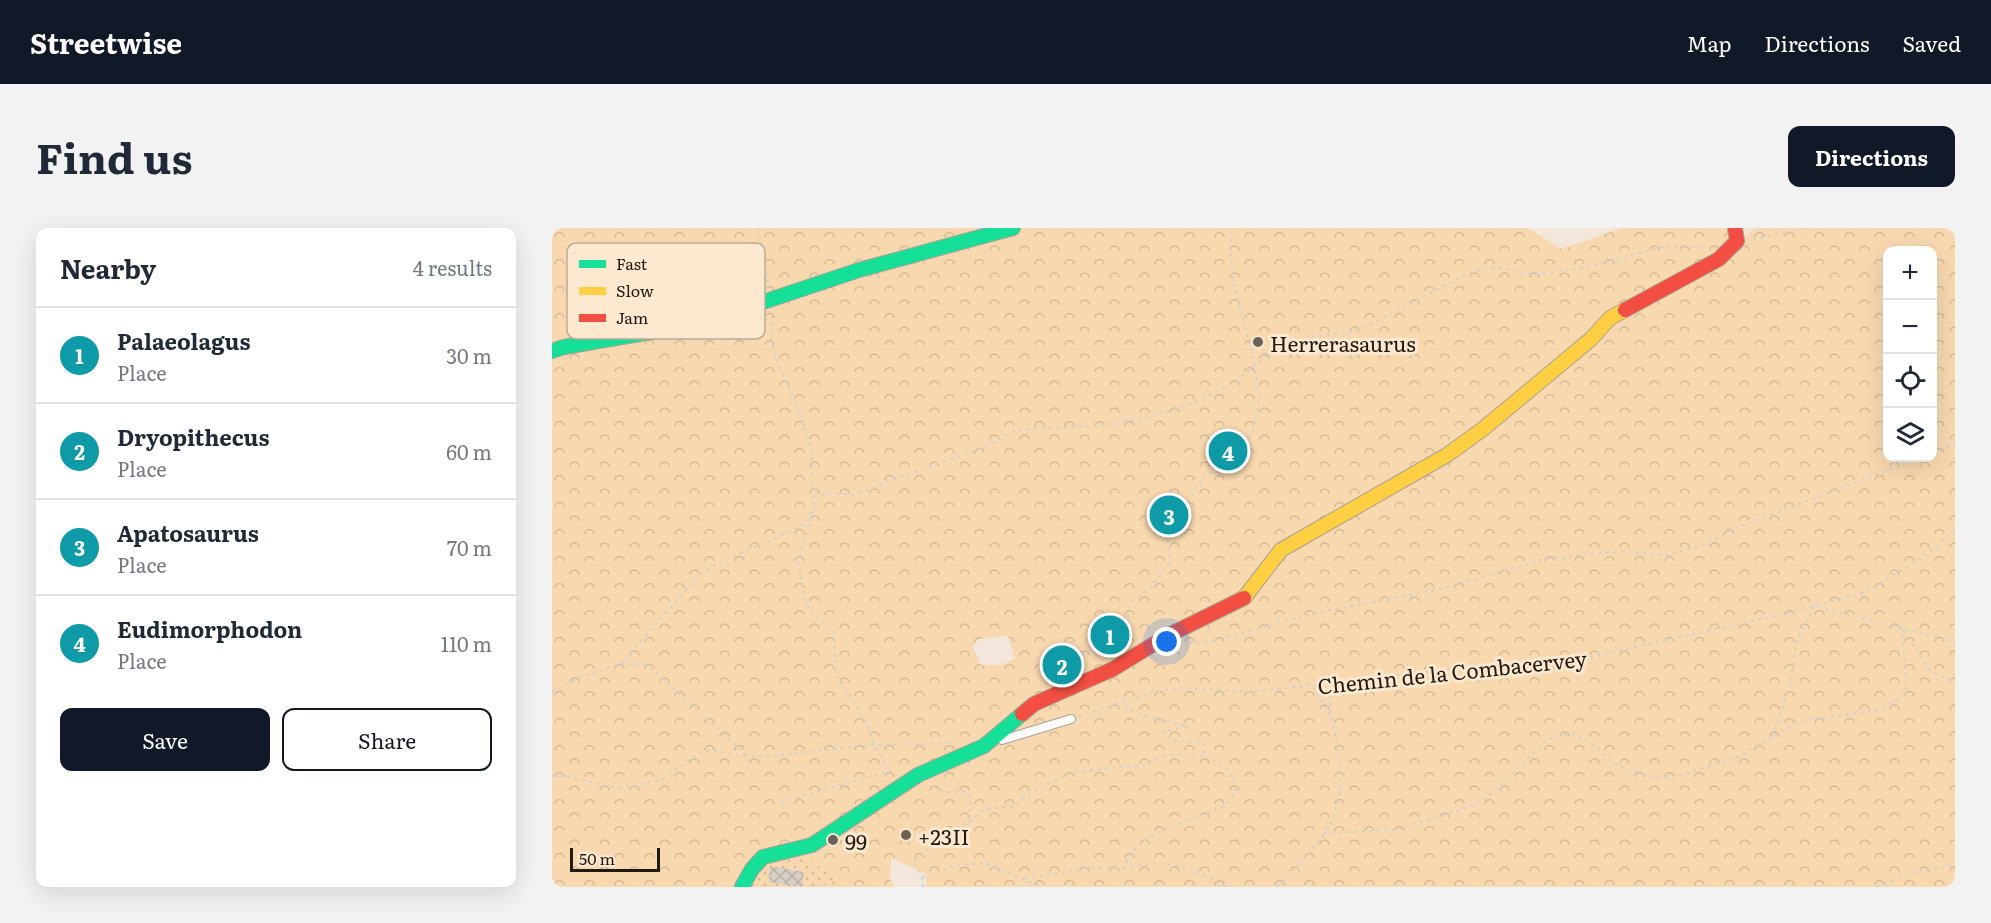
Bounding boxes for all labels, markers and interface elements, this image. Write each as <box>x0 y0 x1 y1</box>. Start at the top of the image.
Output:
text: Streetwise <box>30 21 182 63</box>
text: Map <box>1687 27 1732 58</box>
text: Directions <box>1765 27 1870 58</box>
text: Saved <box>1903 27 1961 58</box>
text: Find us <box>36 125 193 187</box>
button: Directions <box>1788 126 1955 187</box>
legend <box>567 243 765 339</box>
map controls <box>1883 246 1937 462</box>
button: + <box>1883 246 1937 300</box>
text: Nearby <box>60 248 156 287</box>
text: Fast <box>616 251 648 275</box>
text: 4 results <box>413 252 492 282</box>
text: Slow <box>616 278 654 302</box>
button: − <box>1883 300 1937 354</box>
text: Jam <box>616 305 649 329</box>
text: Palaeolagus <box>117 324 250 357</box>
place label: Herrerasaurus <box>1270 327 1416 358</box>
marker: Herrerasaurus <box>1251 335 1265 349</box>
text: 1 <box>75 340 84 370</box>
text: 30 m <box>446 340 492 370</box>
button: locate <box>1883 354 1937 408</box>
text: Place <box>117 357 167 387</box>
button: layers <box>1883 408 1937 462</box>
text: Dryopithecus <box>117 420 269 453</box>
pin: 4 <box>1208 428 1248 474</box>
text: 2 <box>74 436 85 466</box>
text: 60 m <box>446 436 492 466</box>
text: Place <box>117 453 167 483</box>
pin: 3 <box>1150 492 1188 538</box>
text: Apatosaurus <box>117 516 259 549</box>
text: 3 <box>74 532 85 562</box>
text: 70 m <box>447 532 492 562</box>
text: Place <box>117 549 167 579</box>
text: Eudimorphodon <box>117 612 302 645</box>
pin: 1 <box>1090 612 1130 658</box>
your location <box>1152 627 1181 656</box>
text: 4 <box>73 628 86 658</box>
text: 110 m <box>441 628 492 658</box>
street label: Chemin de la Combacervey <box>1316 641 1589 701</box>
pin: 2 <box>1042 642 1082 688</box>
text: Place <box>117 645 167 675</box>
button: Save <box>60 708 270 771</box>
button: Share <box>282 708 492 771</box>
place label: +23II <box>918 820 969 851</box>
place label: 99 <box>845 825 867 856</box>
marker: +23II <box>899 828 913 842</box>
marker: 99 <box>826 833 840 847</box>
scale bar <box>570 845 660 872</box>
text: 50 m <box>579 846 615 870</box>

